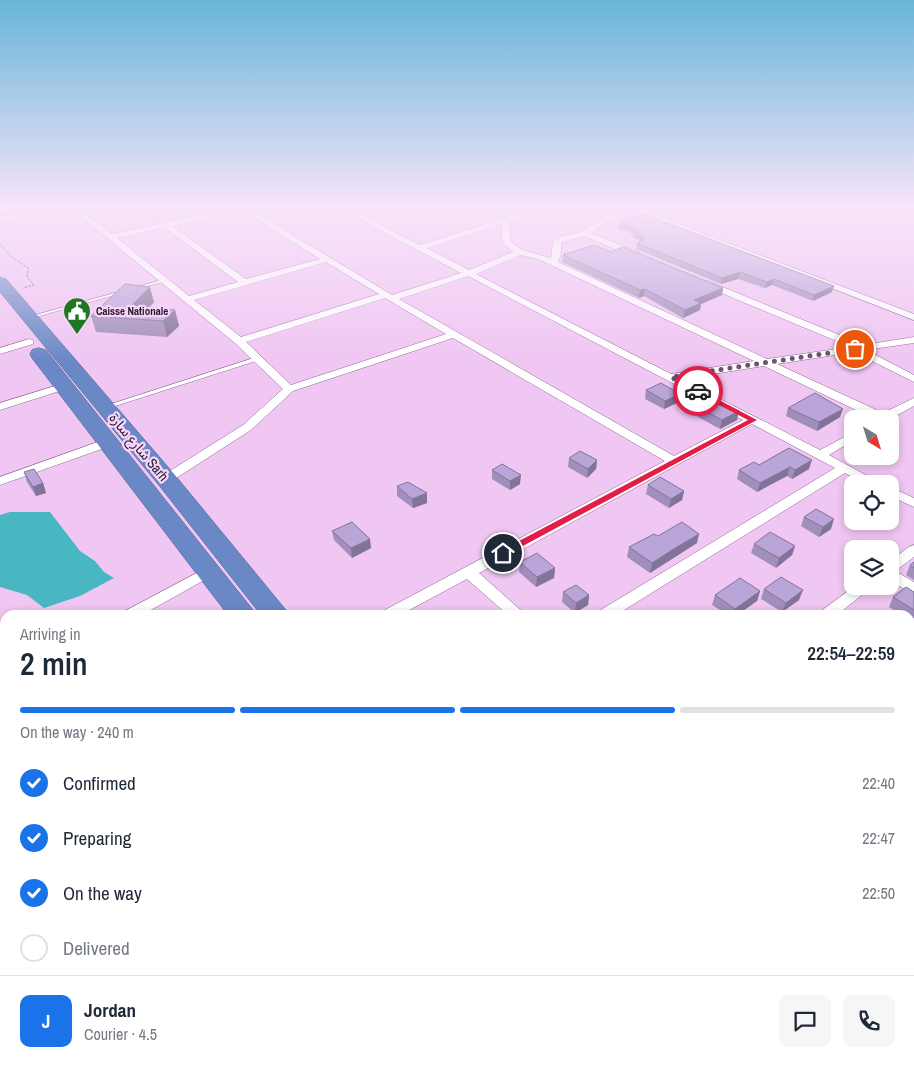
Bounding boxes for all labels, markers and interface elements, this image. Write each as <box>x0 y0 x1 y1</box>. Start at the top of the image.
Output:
public building icon: Caisse Nationale <box>62 296 92 335</box>
place label: Caisse Nationale <box>96 304 168 318</box>
pin <box>834 328 876 370</box>
icon: bag <box>841 335 869 363</box>
courier <box>673 366 723 416</box>
icon: car <box>684 377 712 405</box>
street label: شارع سارة Sarh <box>104 409 173 486</box>
north arrow <box>844 410 899 465</box>
map controls <box>844 410 899 595</box>
button: locate <box>844 475 899 530</box>
pin <box>482 532 524 574</box>
icon: home <box>489 539 517 567</box>
button: layers <box>844 540 899 595</box>
text: Arriving in <box>20 623 81 645</box>
text: 22:54–22:59 <box>807 640 895 666</box>
text: 2 min <box>20 642 88 685</box>
text: On the way · 240 m <box>20 721 134 743</box>
icon: check <box>20 769 48 797</box>
text: Confirmed <box>63 770 136 796</box>
text: 22:40 <box>862 772 895 794</box>
icon: check <box>20 824 48 852</box>
text: Preparing <box>63 825 131 851</box>
text: 22:47 <box>862 827 895 849</box>
icon: check <box>20 879 48 907</box>
text: On the way <box>63 880 142 906</box>
text: 22:50 <box>862 882 895 904</box>
text: Delivered <box>63 935 130 961</box>
button: chat <box>779 995 831 1047</box>
button: phone <box>843 995 895 1047</box>
text: Jordan <box>84 997 136 1023</box>
text: J <box>42 1008 50 1034</box>
text: Courier · 4.5 <box>84 1023 157 1045</box>

